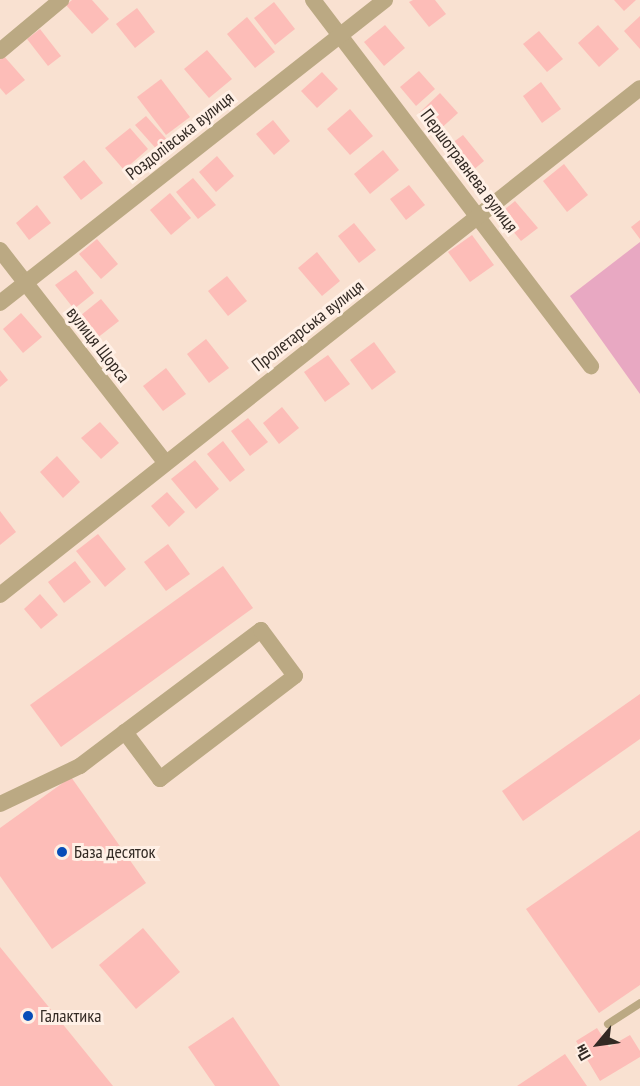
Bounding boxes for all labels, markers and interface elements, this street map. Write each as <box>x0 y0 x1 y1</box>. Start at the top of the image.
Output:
street label: Роздолівська вулиця <box>122 87 238 185</box>
street label: Першотравнева вулиця <box>416 105 522 237</box>
street label: Пролетарська вулиця <box>248 276 368 376</box>
street label: вулиця Щорса <box>62 303 134 387</box>
place label: База десяток <box>74 841 155 863</box>
marker: База десяток <box>55 845 69 859</box>
place label: Галактика <box>40 1005 101 1027</box>
marker: Галактика <box>21 1009 35 1023</box>
north arrow <box>568 1014 628 1074</box>
text: Пн <box>570 1041 595 1064</box>

